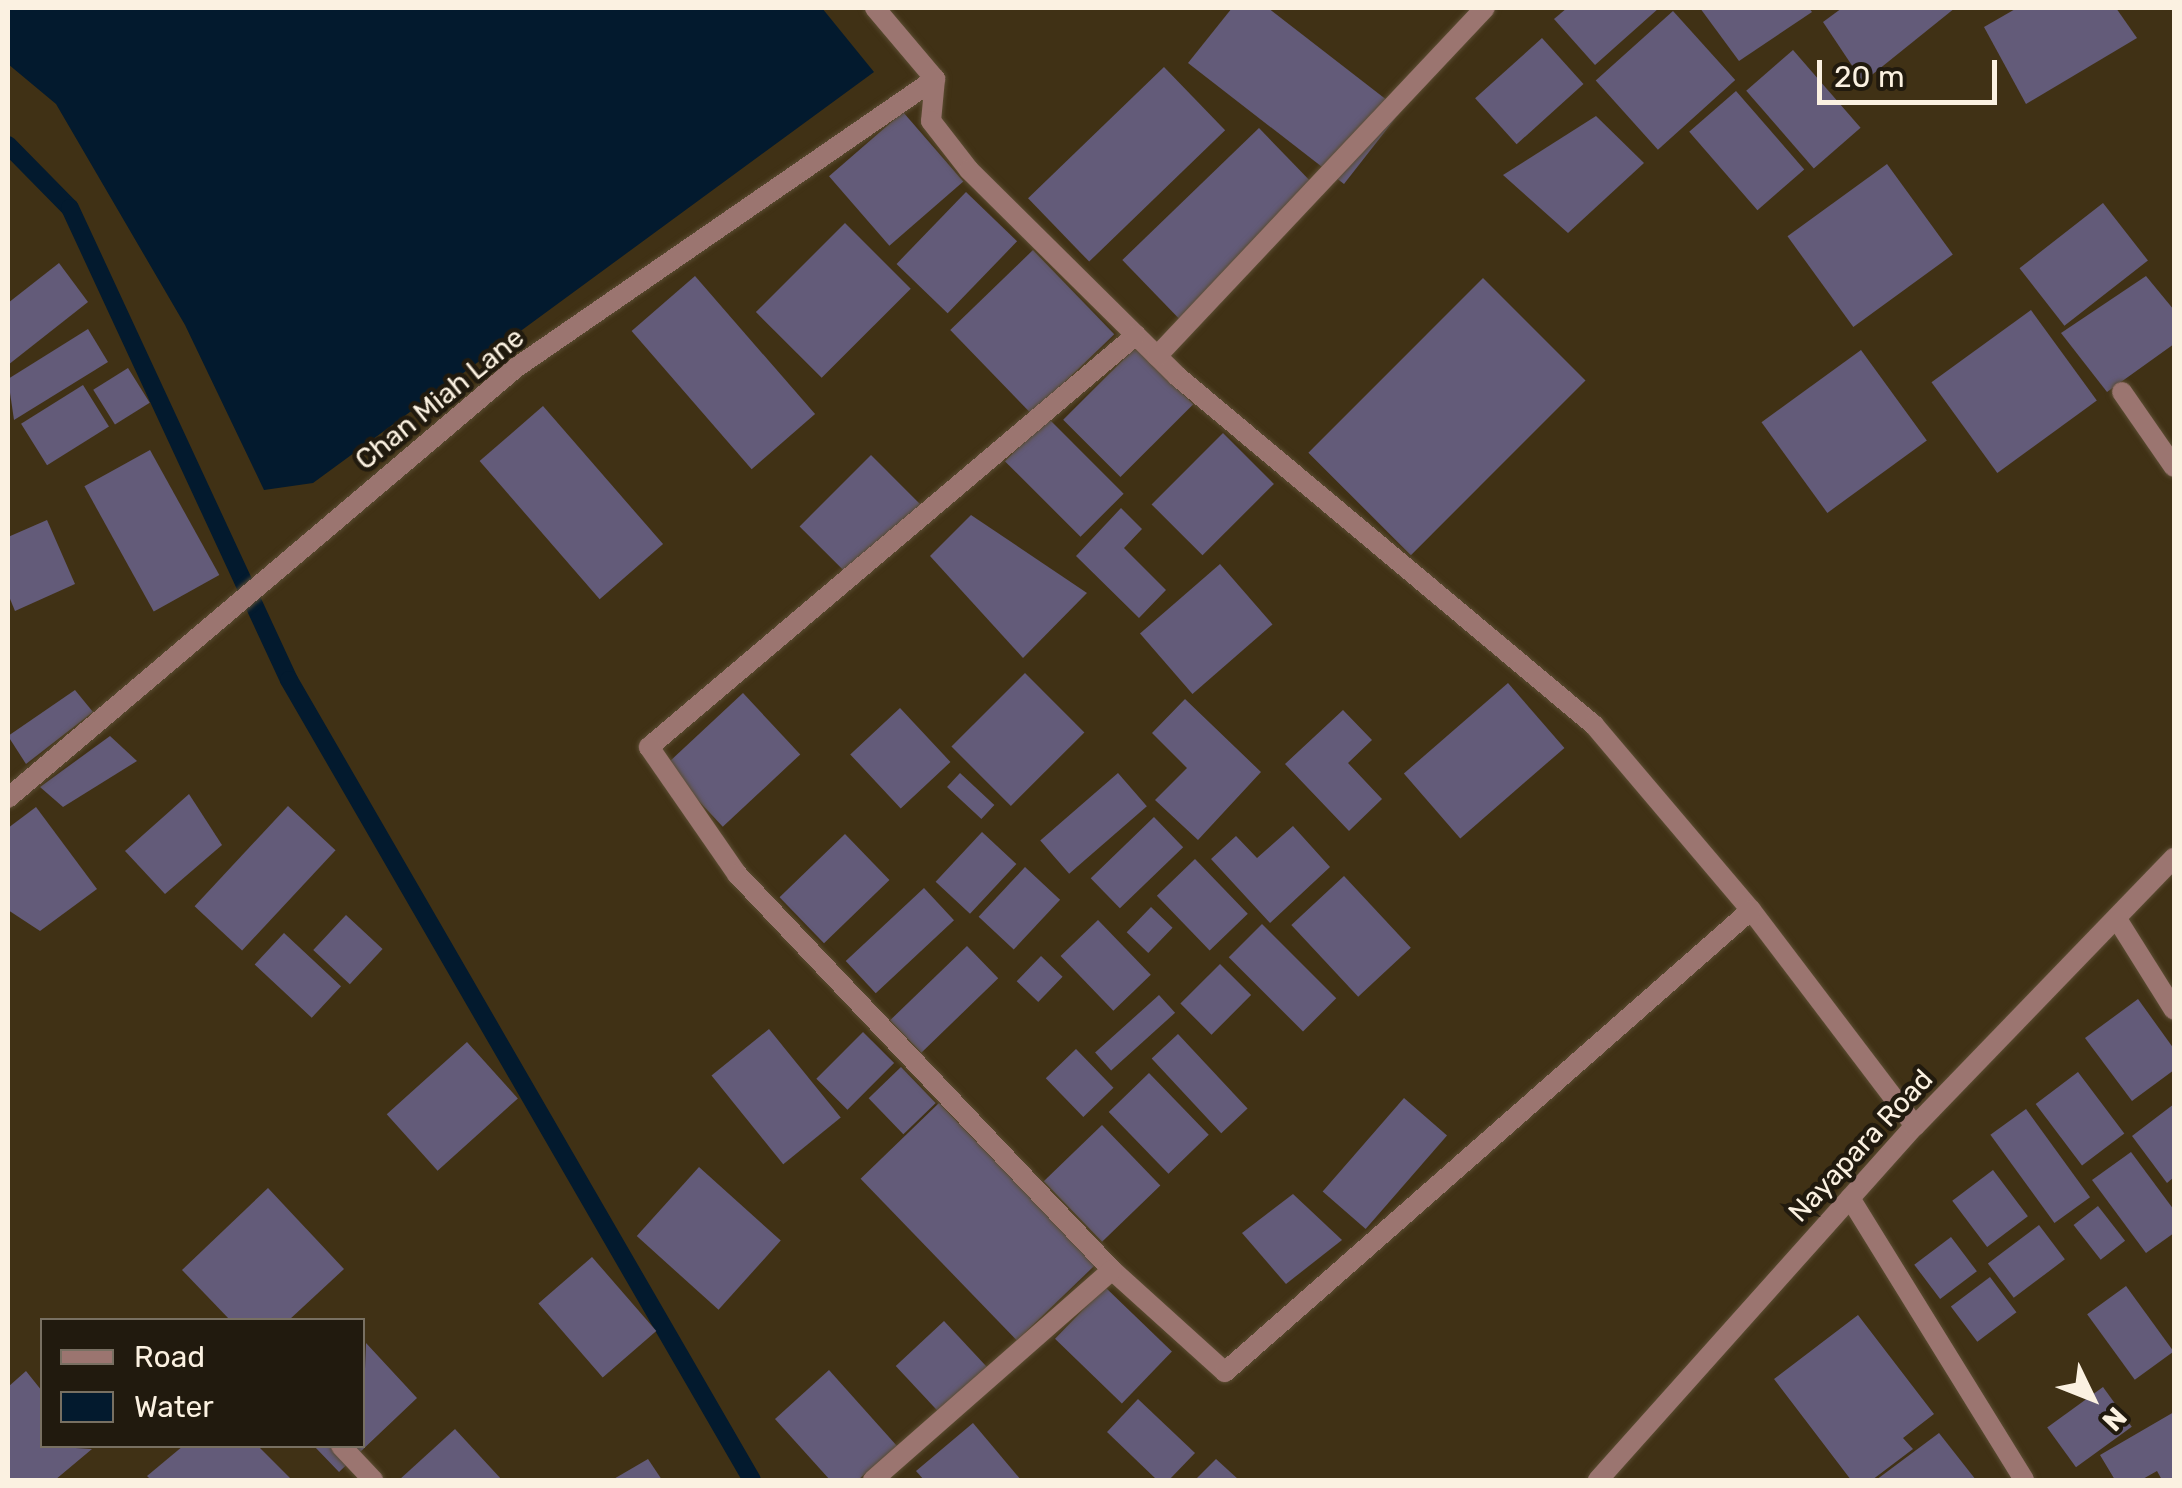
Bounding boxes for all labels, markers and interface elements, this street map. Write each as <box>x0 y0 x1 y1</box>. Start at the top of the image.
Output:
scale bar <box>1822 40 2002 102</box>
text: 20 m <box>1834 59 1905 95</box>
street label: Chan Miah Lane <box>349 321 531 477</box>
street label: Nayapara Road <box>1782 1063 1940 1229</box>
legend <box>40 1318 365 1448</box>
text: Road <box>134 1339 205 1375</box>
north arrow <box>2042 1348 2142 1448</box>
text: Water <box>134 1389 214 1425</box>
text: N <box>2095 1400 2133 1437</box>

